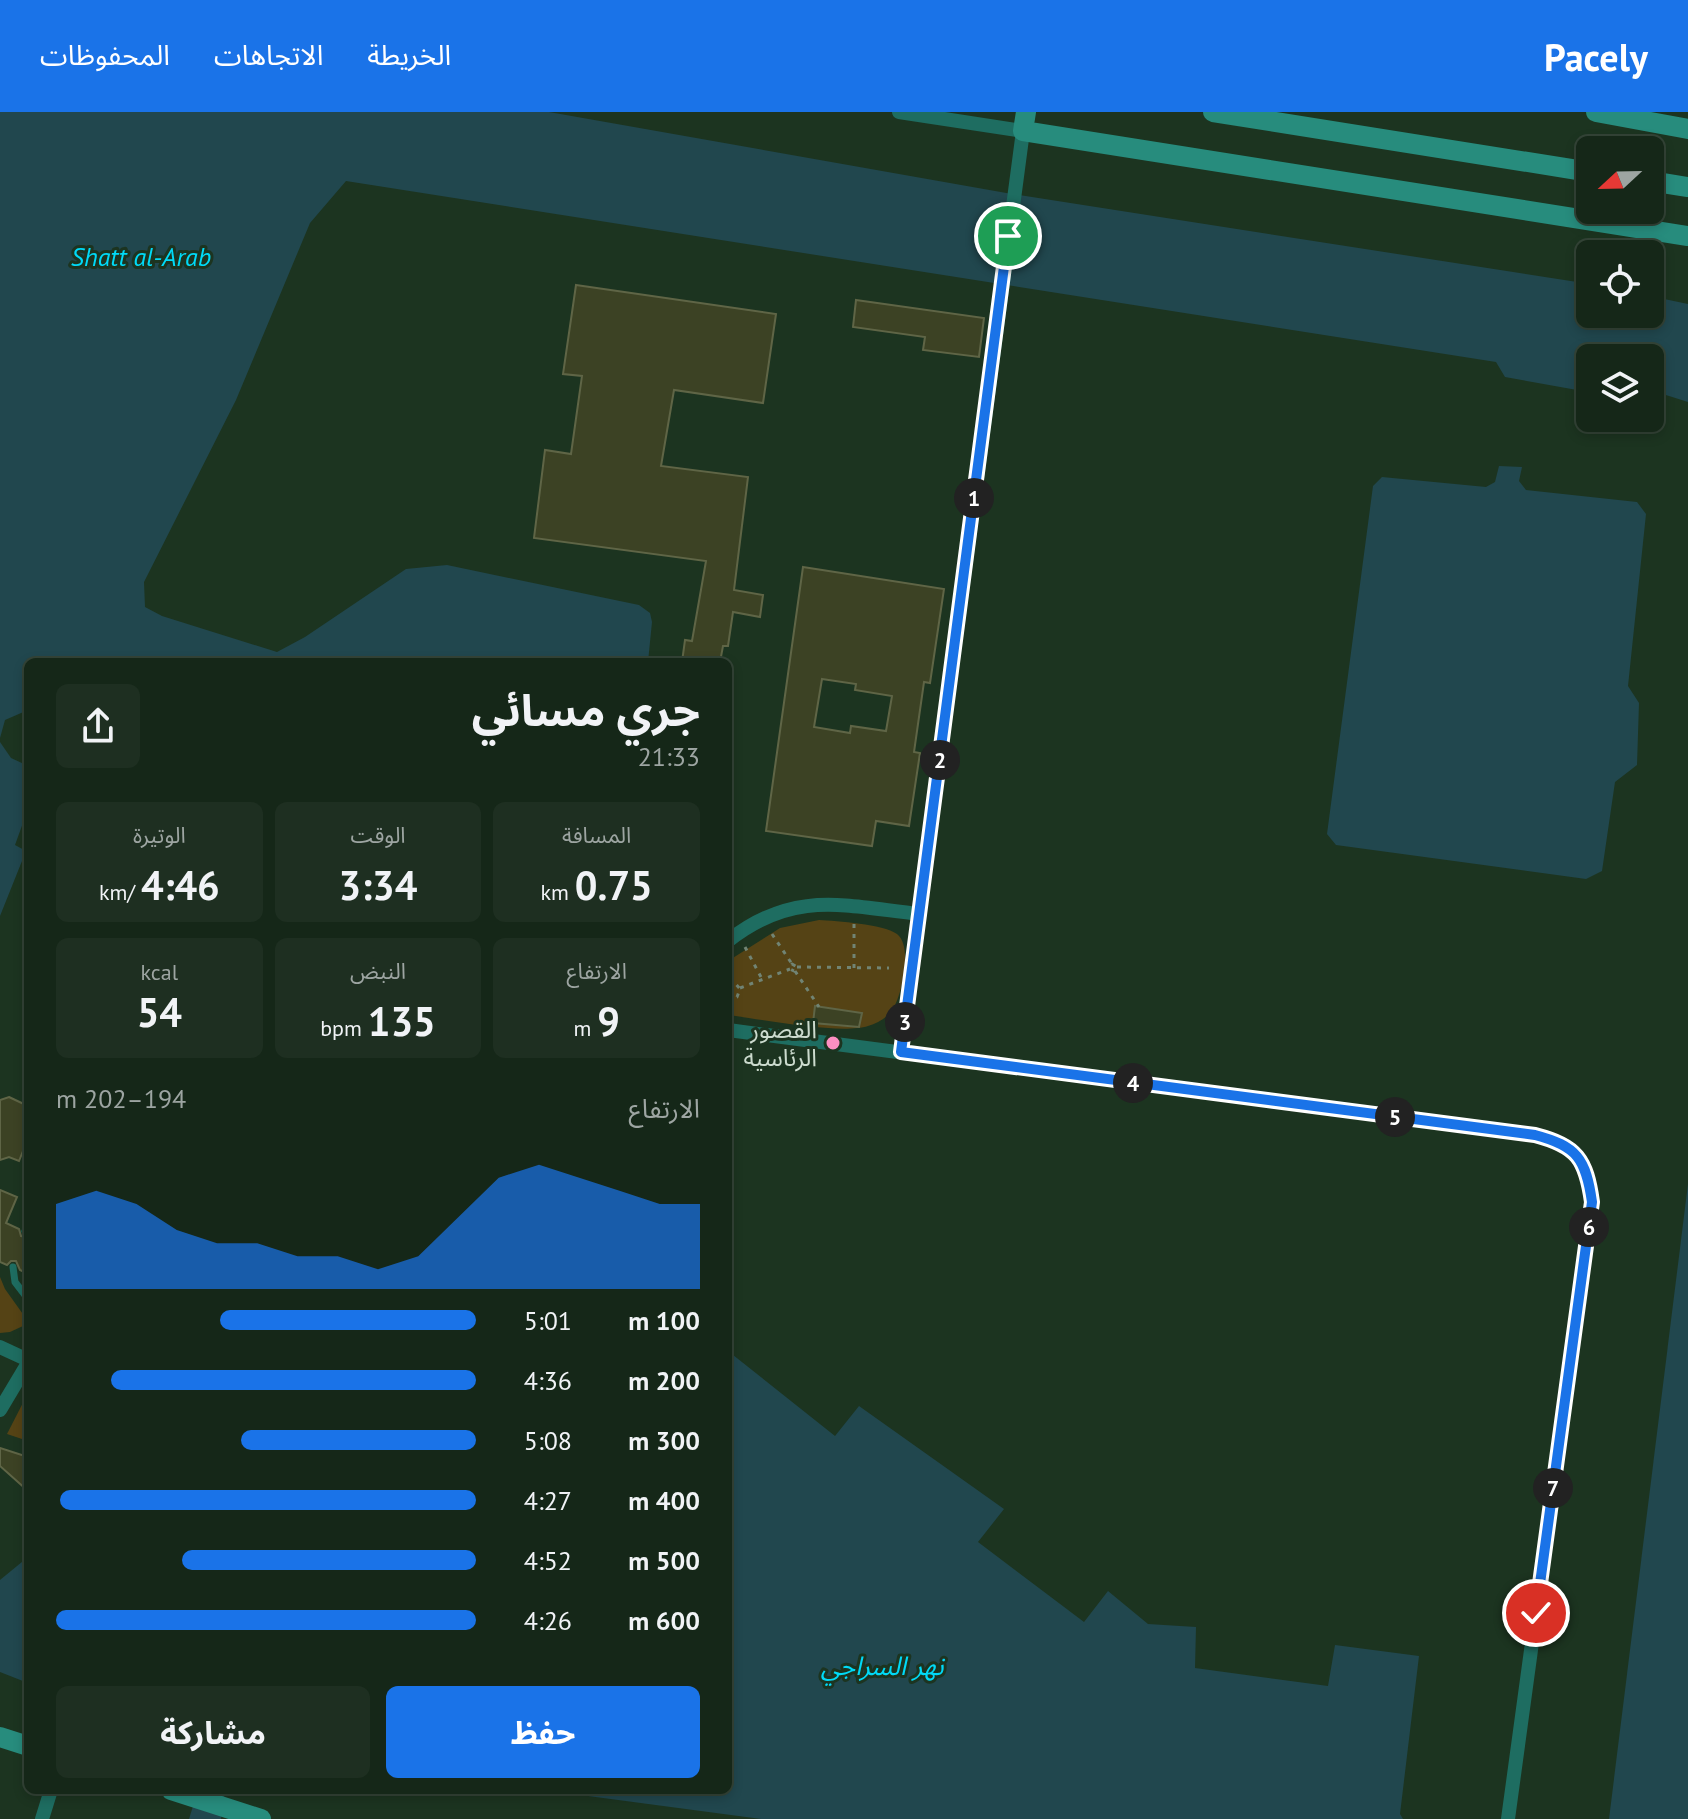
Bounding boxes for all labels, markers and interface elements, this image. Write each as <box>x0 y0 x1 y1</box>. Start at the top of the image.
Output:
text: Pacely <box>1544 32 1648 81</box>
text: المحفوظات <box>40 36 170 73</box>
text: الاتجاهات <box>214 36 323 73</box>
text: الخريطة <box>367 36 451 73</box>
north arrow <box>1576 136 1664 224</box>
map controls <box>1576 136 1664 432</box>
pin <box>974 202 1042 270</box>
icon: arrive <box>986 214 1030 258</box>
water label: Shatt al-Arab <box>71 240 211 273</box>
button: locate <box>1576 240 1664 328</box>
button: layers <box>1576 344 1664 432</box>
pin: 1 <box>954 478 994 518</box>
text: 1 <box>968 484 980 512</box>
text: جري مسائي <box>472 681 700 738</box>
button: share <box>56 684 140 768</box>
text: 21:33 <box>638 740 700 773</box>
pin: 2 <box>920 740 960 780</box>
text: 2 <box>934 746 946 774</box>
text: الوتيرة <box>133 821 186 849</box>
text: الوقت <box>350 821 406 849</box>
text: المسافة <box>562 821 631 849</box>
text: 4:46 <box>141 859 220 911</box>
text: 3:34 <box>339 859 417 911</box>
text: 0.75 <box>575 859 653 911</box>
text: /km <box>99 878 141 906</box>
text: km <box>541 878 575 906</box>
text: النبض <box>350 957 406 985</box>
text: الارتفاع <box>566 957 627 985</box>
text: kcal <box>141 958 178 986</box>
text: 54 <box>137 986 182 1038</box>
text: 135 <box>368 995 436 1047</box>
text: 9 <box>597 995 620 1047</box>
pin: 3 <box>885 1002 925 1042</box>
text: 3 <box>899 1008 911 1036</box>
text: bpm <box>320 1014 368 1042</box>
text: m <box>573 1014 597 1042</box>
place label: القصور الرئاسية <box>743 1014 817 1073</box>
marker: القصور الرئاسية <box>824 1034 842 1052</box>
pin: 4 <box>1113 1063 1153 1103</box>
text: 4 <box>1127 1069 1139 1097</box>
text: 194–202 m <box>56 1082 186 1115</box>
text: الارتفاع <box>629 1092 700 1125</box>
pin: 5 <box>1375 1097 1415 1137</box>
text: 5 <box>1389 1103 1401 1131</box>
pin: 6 <box>1569 1207 1609 1247</box>
text: 6 <box>1583 1213 1595 1241</box>
text: 5:01 <box>524 1304 572 1337</box>
text: 100 m <box>628 1304 700 1337</box>
text: 4:36 <box>524 1364 572 1397</box>
text: 200 m <box>628 1364 700 1397</box>
text: 5:08 <box>524 1424 572 1457</box>
text: 300 m <box>628 1424 700 1457</box>
pin: 7 <box>1533 1468 1573 1508</box>
text: 7 <box>1547 1474 1559 1502</box>
text: 4:27 <box>524 1484 572 1517</box>
text: 400 m <box>628 1484 700 1517</box>
text: 4:52 <box>524 1544 572 1577</box>
text: 500 m <box>628 1544 700 1577</box>
pin <box>1502 1579 1570 1647</box>
icon: check <box>1514 1591 1558 1635</box>
text: 4:26 <box>524 1604 572 1637</box>
text: 600 m <box>628 1604 700 1637</box>
water label: نهر السراجي <box>821 1649 946 1686</box>
button: مشاركة <box>56 1686 370 1778</box>
button: حفظ <box>386 1686 700 1778</box>

